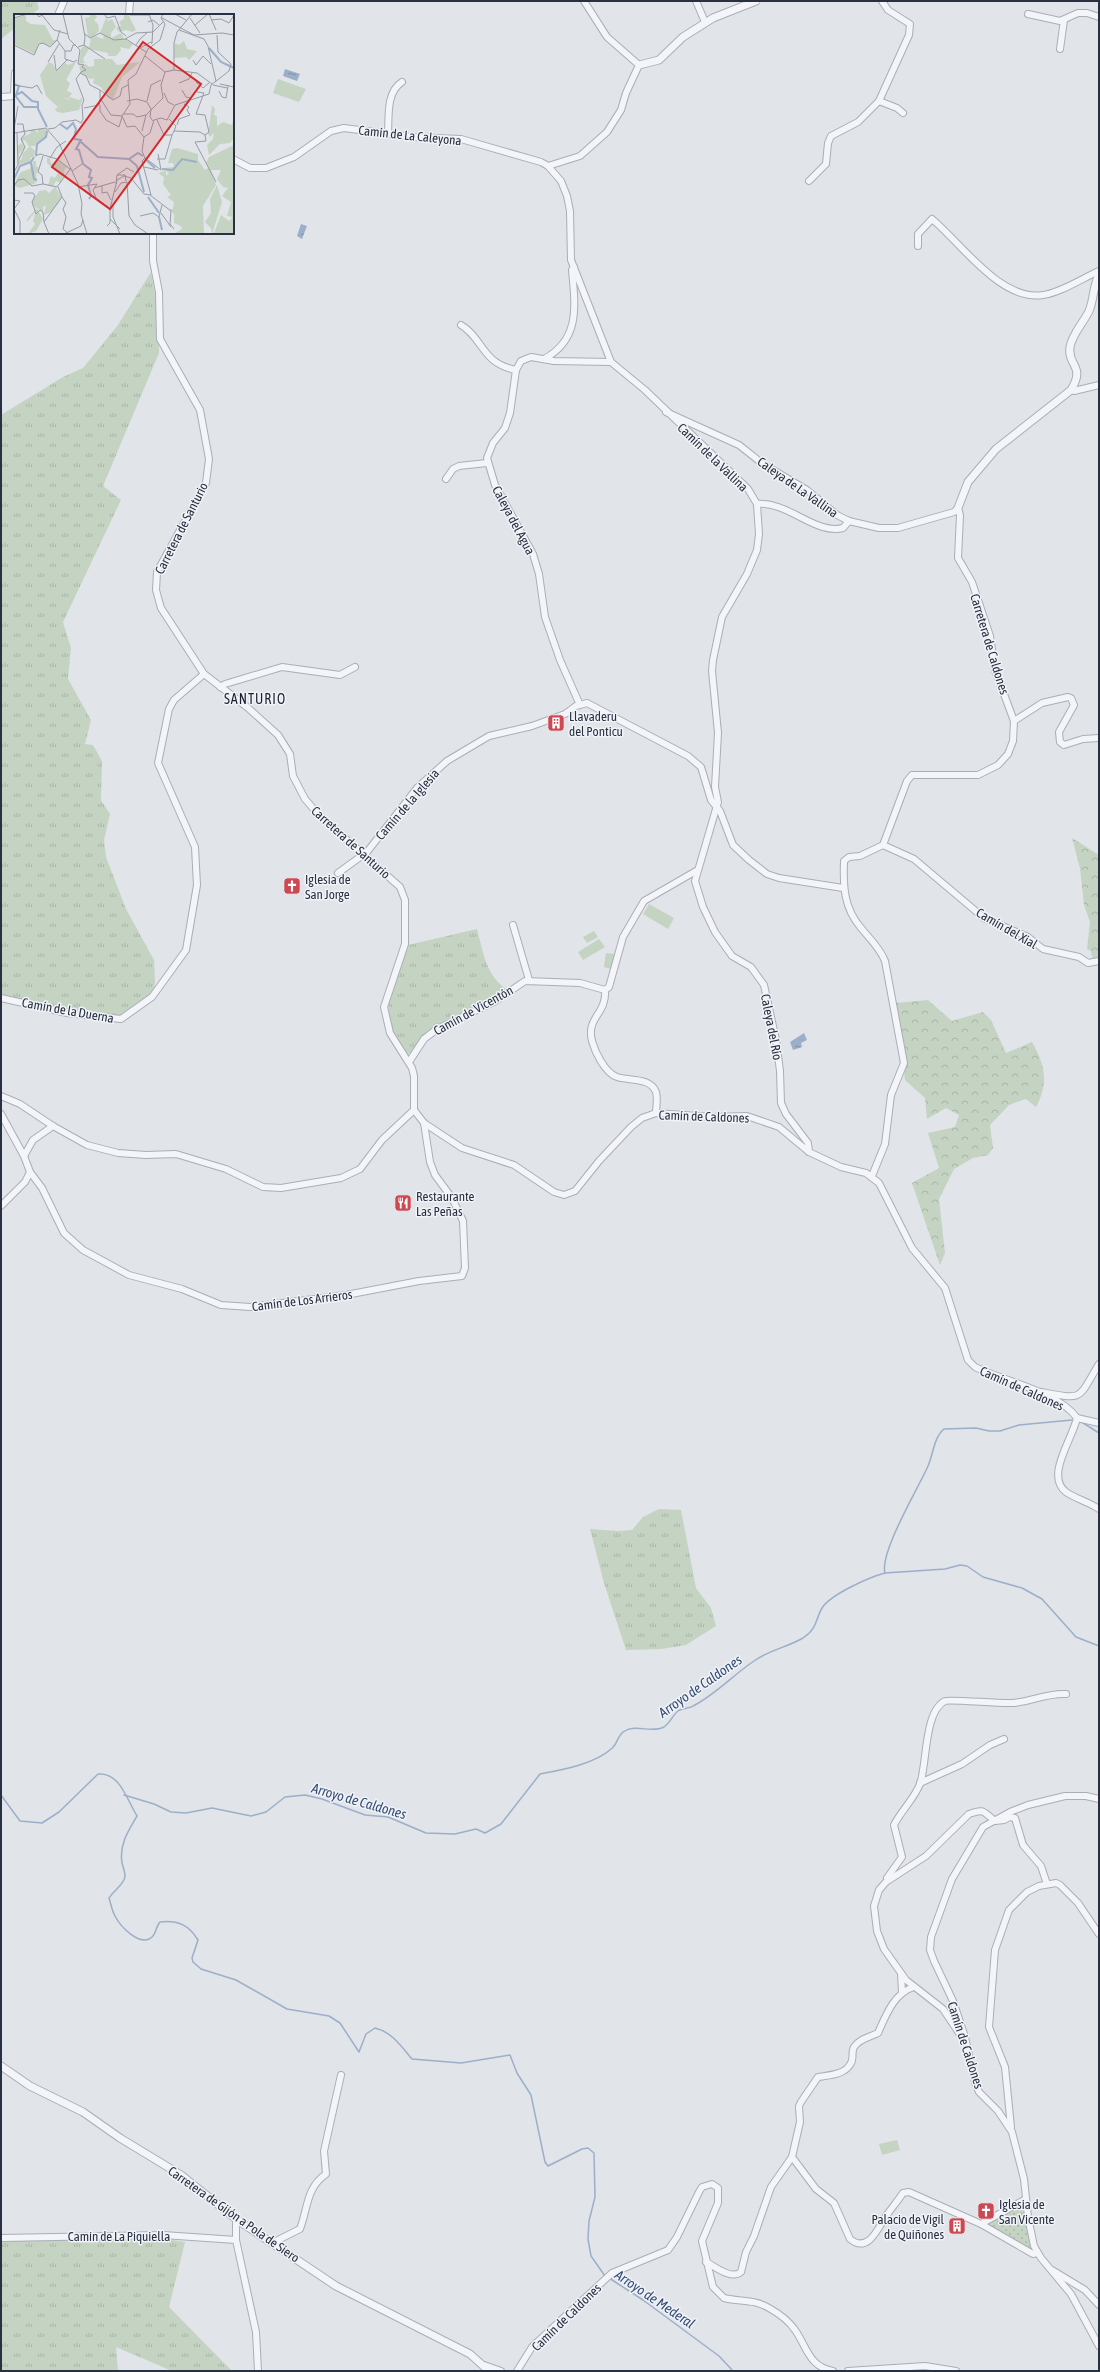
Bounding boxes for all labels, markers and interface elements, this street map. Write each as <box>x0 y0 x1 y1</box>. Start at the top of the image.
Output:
inset map <box>14 14 234 234</box>
street label: Camín de La Caleyona <box>358 123 462 148</box>
street label: Camín de la Vallina <box>674 420 751 495</box>
street label: Caleya de La Vallina <box>755 454 841 521</box>
street label: Carretera de Santurio <box>152 480 211 577</box>
street label: Caleya del Agua <box>489 483 538 557</box>
street label: Carretera de Caldones <box>967 592 1012 697</box>
district label: SANTURIO <box>224 691 286 707</box>
place label: Llavaderu del Ponticu <box>569 709 623 739</box>
building icon: Llavaderu del Ponticu <box>546 713 566 733</box>
street label: Camín de la Iglesia <box>372 766 442 843</box>
street label: Carretera de Santurio <box>308 803 393 882</box>
place label: Iglesia de San Jorge <box>305 872 351 902</box>
church icon: Iglesia de San Jorge <box>282 876 302 896</box>
street label: Camín del Xial <box>974 905 1040 952</box>
street label: Camín de Vicentón <box>431 982 516 1038</box>
street label: Caleya del Río <box>758 993 785 1061</box>
street label: Camín de la Duerna <box>21 995 115 1026</box>
street label: Camín de Caldones <box>659 1107 750 1126</box>
place label: Restaurante Las Peñas <box>416 1189 475 1219</box>
restaurant icon: Restaurante Las Peñas <box>393 1193 413 1213</box>
street label: Camín de Los Arrieros <box>251 1287 354 1314</box>
street label: Camín de Caldones <box>977 1363 1067 1414</box>
water label: Arroyo de Caldones <box>655 1651 745 1721</box>
water label: Arroyo de Caldones <box>309 1780 408 1822</box>
street label: Camín de Caldones <box>944 2000 987 2091</box>
street label: Carretera de Gijón a Pola de Siero <box>165 2163 302 2266</box>
place label: Iglesia de San Vicente <box>999 2197 1055 2227</box>
church icon: Iglesia de San Vicente <box>976 2201 996 2221</box>
place label: Palacio de Vigil de Quiñones <box>871 2212 945 2242</box>
building icon: Palacio de Vigil de Quiñones <box>947 2216 967 2236</box>
street label: Camín de La Piquiella <box>68 2229 170 2244</box>
water label: Arroyo de Mederal <box>611 2266 698 2332</box>
street label: Camín de Caldones <box>529 2280 604 2354</box>

